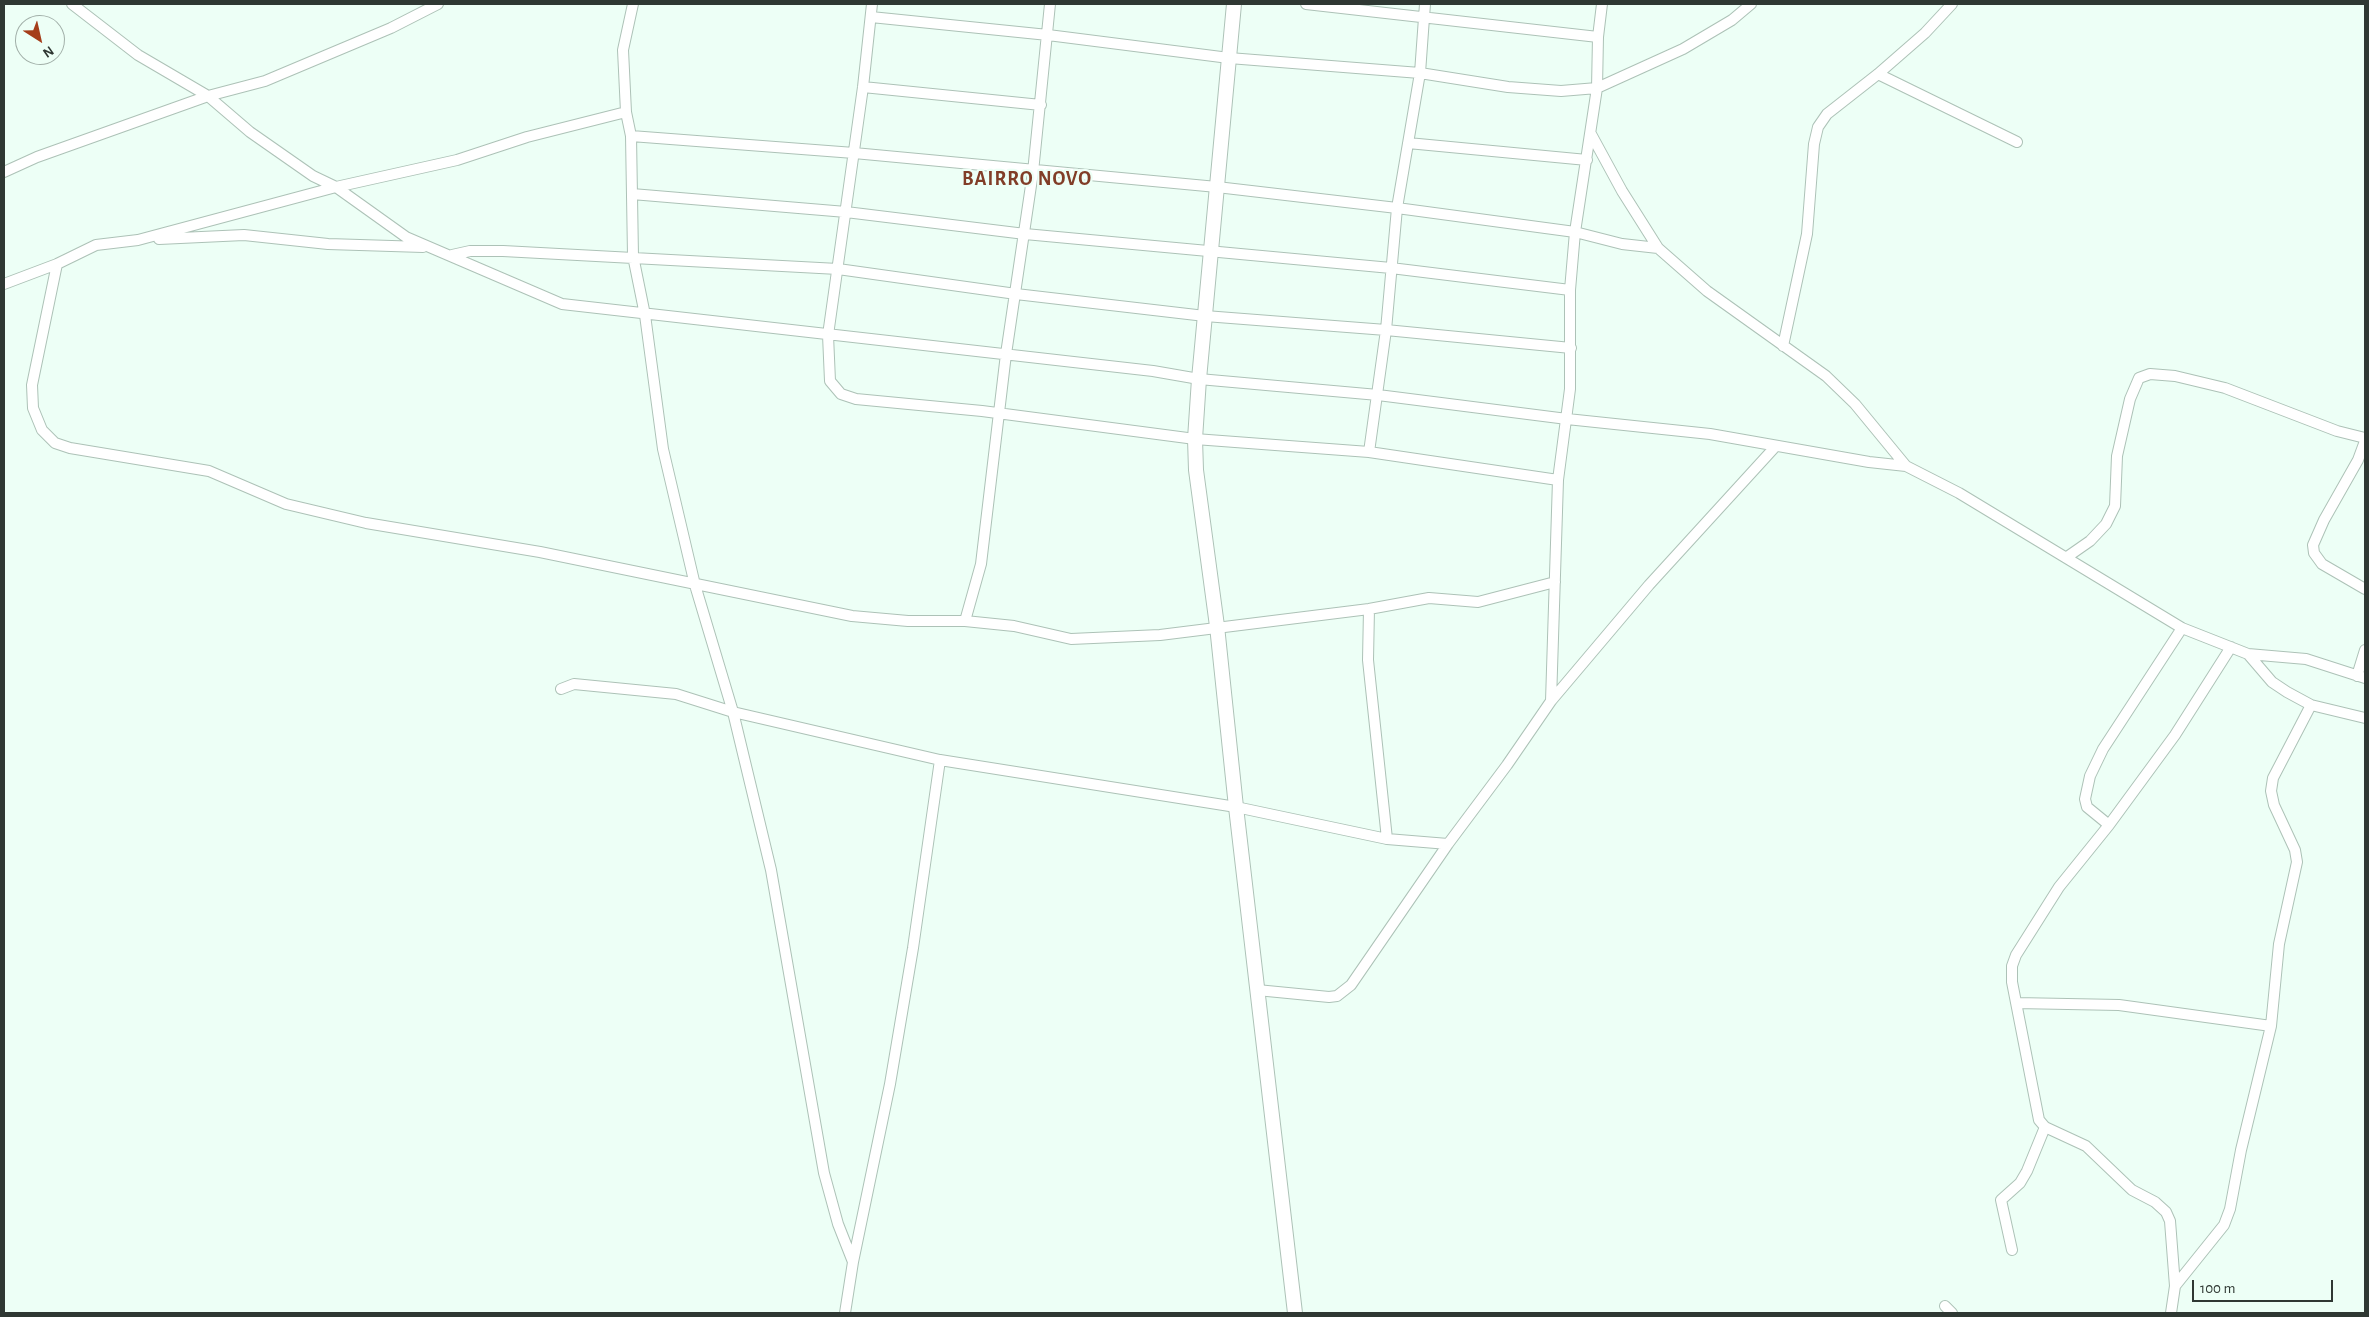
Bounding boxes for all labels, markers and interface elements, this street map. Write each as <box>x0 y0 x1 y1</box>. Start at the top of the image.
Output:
north arrow <box>15 15 65 65</box>
text: N <box>40 43 56 60</box>
district label: BAIRRO NOVO <box>961 167 1093 191</box>
scale bar <box>2194 1270 2335 1302</box>
text: 100 m <box>2200 1281 2235 1296</box>

